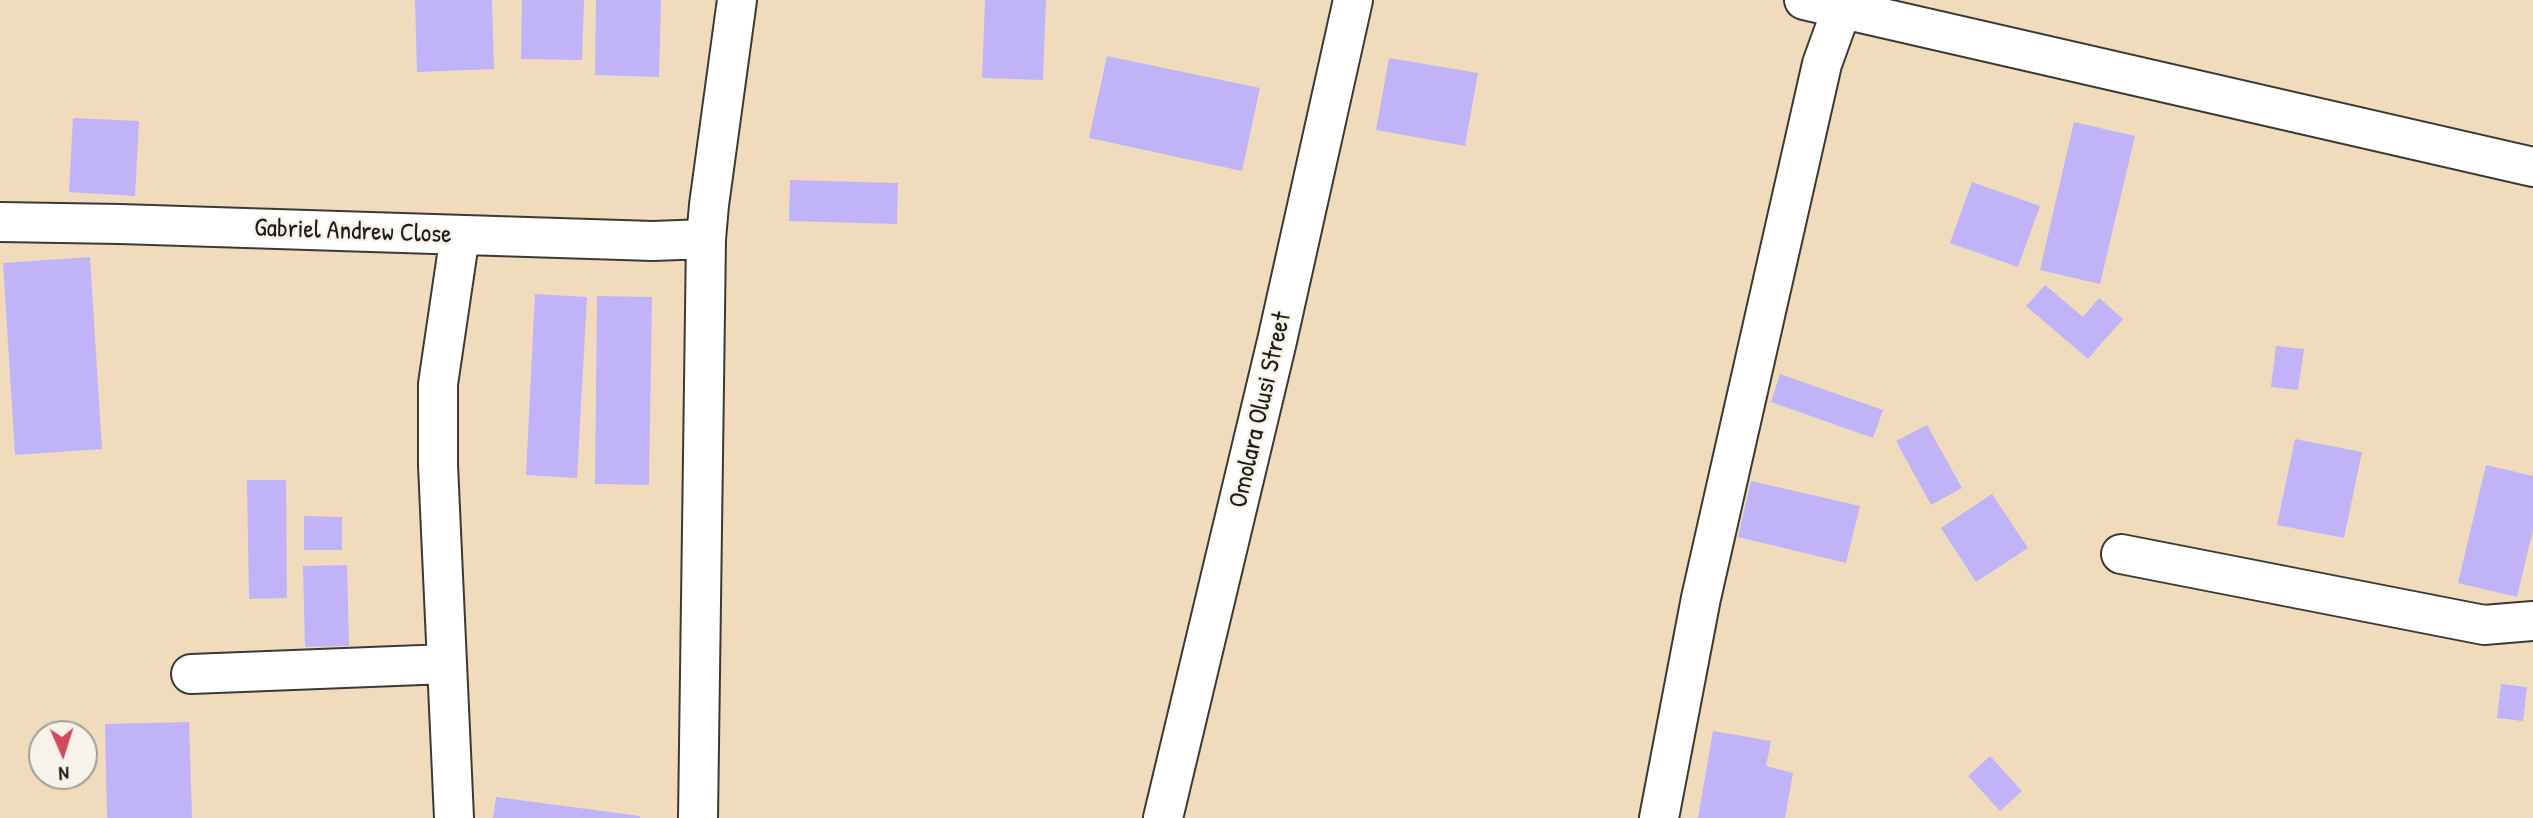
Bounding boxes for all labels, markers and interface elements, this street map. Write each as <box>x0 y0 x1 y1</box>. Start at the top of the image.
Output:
street label: Gabriel Andrew Close <box>254 213 452 251</box>
street label: Omolara Olusi Street <box>1223 309 1299 511</box>
north arrow <box>28 720 98 790</box>
text: N <box>58 761 70 787</box>

